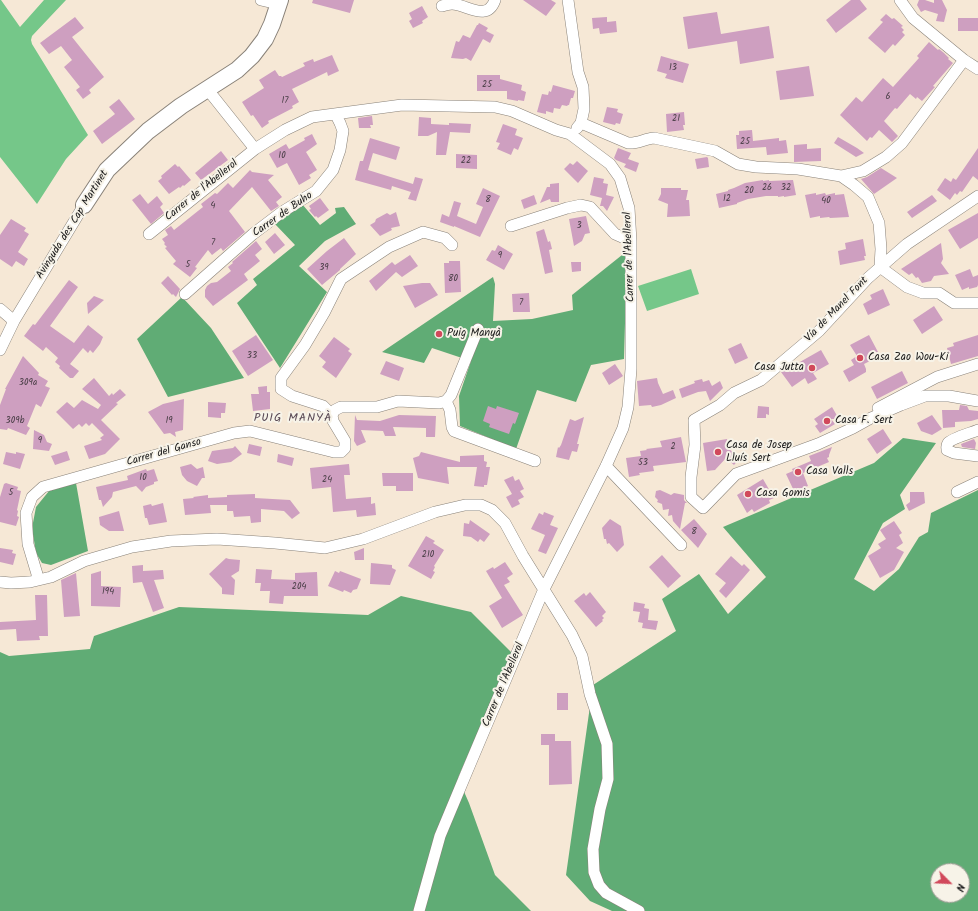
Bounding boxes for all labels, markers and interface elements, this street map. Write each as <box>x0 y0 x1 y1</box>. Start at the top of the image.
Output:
house number: 13 <box>669 63 677 73</box>
house number: 25 <box>482 80 492 90</box>
house number: 6 <box>885 92 891 102</box>
house number: 17 <box>282 96 288 106</box>
house number: 21 <box>672 114 680 124</box>
house number: 25 <box>740 137 750 147</box>
house number: 10 <box>278 151 286 161</box>
house number: 22 <box>461 156 471 166</box>
street label: Carrer de l'Abellerol <box>163 157 241 225</box>
street label: Avinguda des Cap Martinet <box>34 168 112 282</box>
house number: 26 <box>762 183 772 193</box>
house number: 32 <box>781 183 791 193</box>
house number: 20 <box>744 186 754 196</box>
street label: Carrer de Buho <box>251 190 315 240</box>
house number: 12 <box>723 194 731 204</box>
house number: 8 <box>485 195 491 205</box>
house number: 40 <box>821 196 831 206</box>
house number: 4 <box>211 201 215 211</box>
street label: Carrer de l'Abellerol <box>622 212 638 302</box>
house number: 3 <box>576 221 582 231</box>
house number: 7 <box>211 238 215 248</box>
house number: 9 <box>498 251 502 261</box>
house number: 5 <box>186 260 190 270</box>
house number: 39 <box>319 263 329 273</box>
house number: 80 <box>448 274 458 284</box>
street label: Vía de Manel Font <box>803 275 871 345</box>
house number: 7 <box>519 298 523 308</box>
place label: Puig Manyà <box>447 327 501 341</box>
marker: Puig Manyà <box>434 329 444 339</box>
house number: 33 <box>247 351 257 361</box>
place label: Casa Zao Wou-Ki <box>868 351 948 365</box>
marker: Casa Zao Wou-Ki <box>855 353 865 363</box>
place label: Casa Jutta <box>754 361 804 375</box>
marker: Casa Jutta <box>807 363 817 373</box>
house number: 309a <box>19 378 37 388</box>
district label: PUIG MANYÀ <box>254 412 332 426</box>
place label: Casa F. Sert <box>835 414 892 428</box>
house number: 309b <box>6 416 24 426</box>
house number: 19 <box>165 416 173 426</box>
marker: Casa F. Sert <box>822 416 832 426</box>
house number: 9 <box>38 436 42 446</box>
street label: Carrer del Ganso <box>125 436 203 470</box>
place label: Casa de Josep Lluís Sert <box>726 439 792 465</box>
house number: 2 <box>670 442 676 452</box>
marker: Casa de Josep Lluís Sert <box>713 447 723 457</box>
house number: 53 <box>638 458 648 468</box>
place label: Casa Valls <box>806 465 853 479</box>
marker: Casa Valls <box>793 467 803 477</box>
house number: 10 <box>139 473 147 483</box>
house number: 24 <box>322 475 332 485</box>
place label: Casa Gomis <box>756 487 810 501</box>
house number: 5 <box>9 488 13 498</box>
marker: Casa Gomis <box>743 489 753 499</box>
house number: 8 <box>691 527 697 537</box>
house number: 210 <box>422 550 434 560</box>
house number: 204 <box>292 582 306 592</box>
house number: 194 <box>102 587 114 597</box>
street label: Carrer de l'Abellerol <box>480 641 528 729</box>
north arrow <box>930 863 970 903</box>
text: N <box>950 881 970 894</box>

